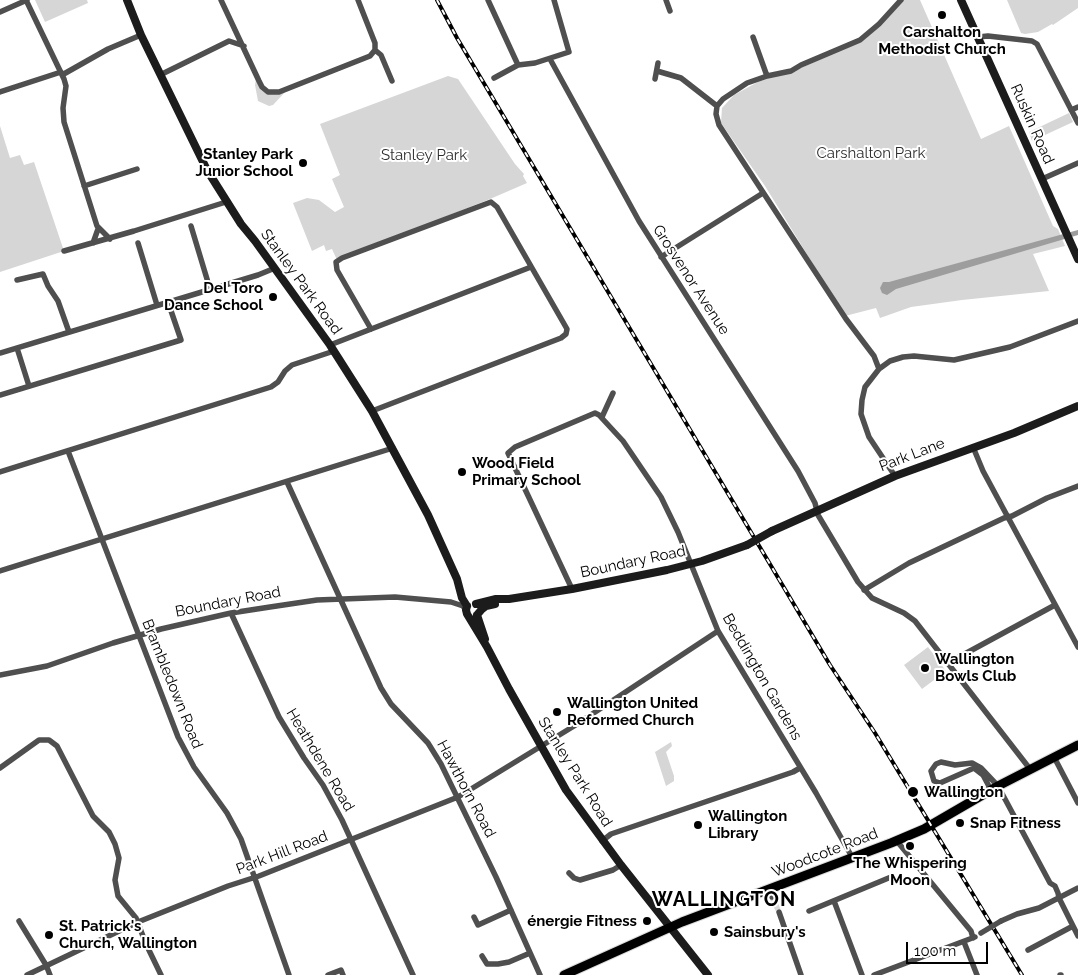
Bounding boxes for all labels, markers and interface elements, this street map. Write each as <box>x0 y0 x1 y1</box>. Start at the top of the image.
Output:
marker: Carshalton Methodist Church <box>936 9 948 21</box>
place label: Carshalton Methodist Church <box>878 23 1006 58</box>
street label: Ruskin Road <box>1006 81 1058 167</box>
park label: Carshalton Park <box>817 144 925 162</box>
place label: Stanley Park Junior School <box>195 145 293 180</box>
park label: Stanley Park <box>381 146 467 164</box>
marker: Stanley Park Junior School <box>297 157 309 169</box>
street label: Grosvenor Avenue <box>649 222 733 338</box>
street label: Stanley Park Road <box>257 226 345 338</box>
place label: Del Toro Dance School <box>164 279 263 314</box>
marker: Del Toro Dance School <box>267 291 279 303</box>
street label: Park Lane <box>877 434 947 476</box>
place label: Wood Field Primary School <box>472 454 581 489</box>
marker: Wood Field Primary School <box>456 466 468 478</box>
street label: Boundary Road <box>579 542 687 582</box>
street label: Boundary Road <box>174 583 282 621</box>
street label: Beddington Gardens <box>718 610 806 744</box>
street label: Brambledown Road <box>138 617 206 751</box>
place label: Wallington Bowls Club <box>935 650 1016 685</box>
marker: Wallington Bowls Club <box>919 662 931 674</box>
place label: Wallington United Reformed Church <box>567 694 698 729</box>
street label: Heathdene Road <box>282 705 358 815</box>
marker: Wallington United Reformed Church <box>551 706 563 718</box>
street label: Stanley Park Road <box>534 714 616 830</box>
street label: Hawthorn Road <box>433 737 499 841</box>
place label: Wallington <box>924 783 1003 801</box>
marker: Wallington <box>906 785 920 799</box>
place label: Wallington Library <box>708 807 787 842</box>
place label: Snap Fitness <box>970 814 1061 832</box>
marker: Snap Fitness <box>954 817 966 829</box>
marker: Wallington Library <box>692 819 704 831</box>
street label: Woodcote Road <box>769 824 881 882</box>
street label: Park Hill Road <box>234 827 330 879</box>
marker: The Whispering Moon <box>904 840 916 852</box>
place label: The Whispering Moon <box>853 854 967 889</box>
district label: WALLINGTON <box>651 888 797 912</box>
place label: énergie Fitness <box>527 912 637 930</box>
marker: énergie Fitness <box>641 915 653 927</box>
place label: St. Patrick's Church, Wallington <box>59 917 197 952</box>
place label: Sainsbury's <box>724 923 806 941</box>
marker: Sainsbury's <box>708 926 720 938</box>
marker: St. Patrick's Church, Wallington <box>43 929 55 941</box>
scale bar <box>908 932 990 964</box>
text: 100 m <box>914 942 956 960</box>

